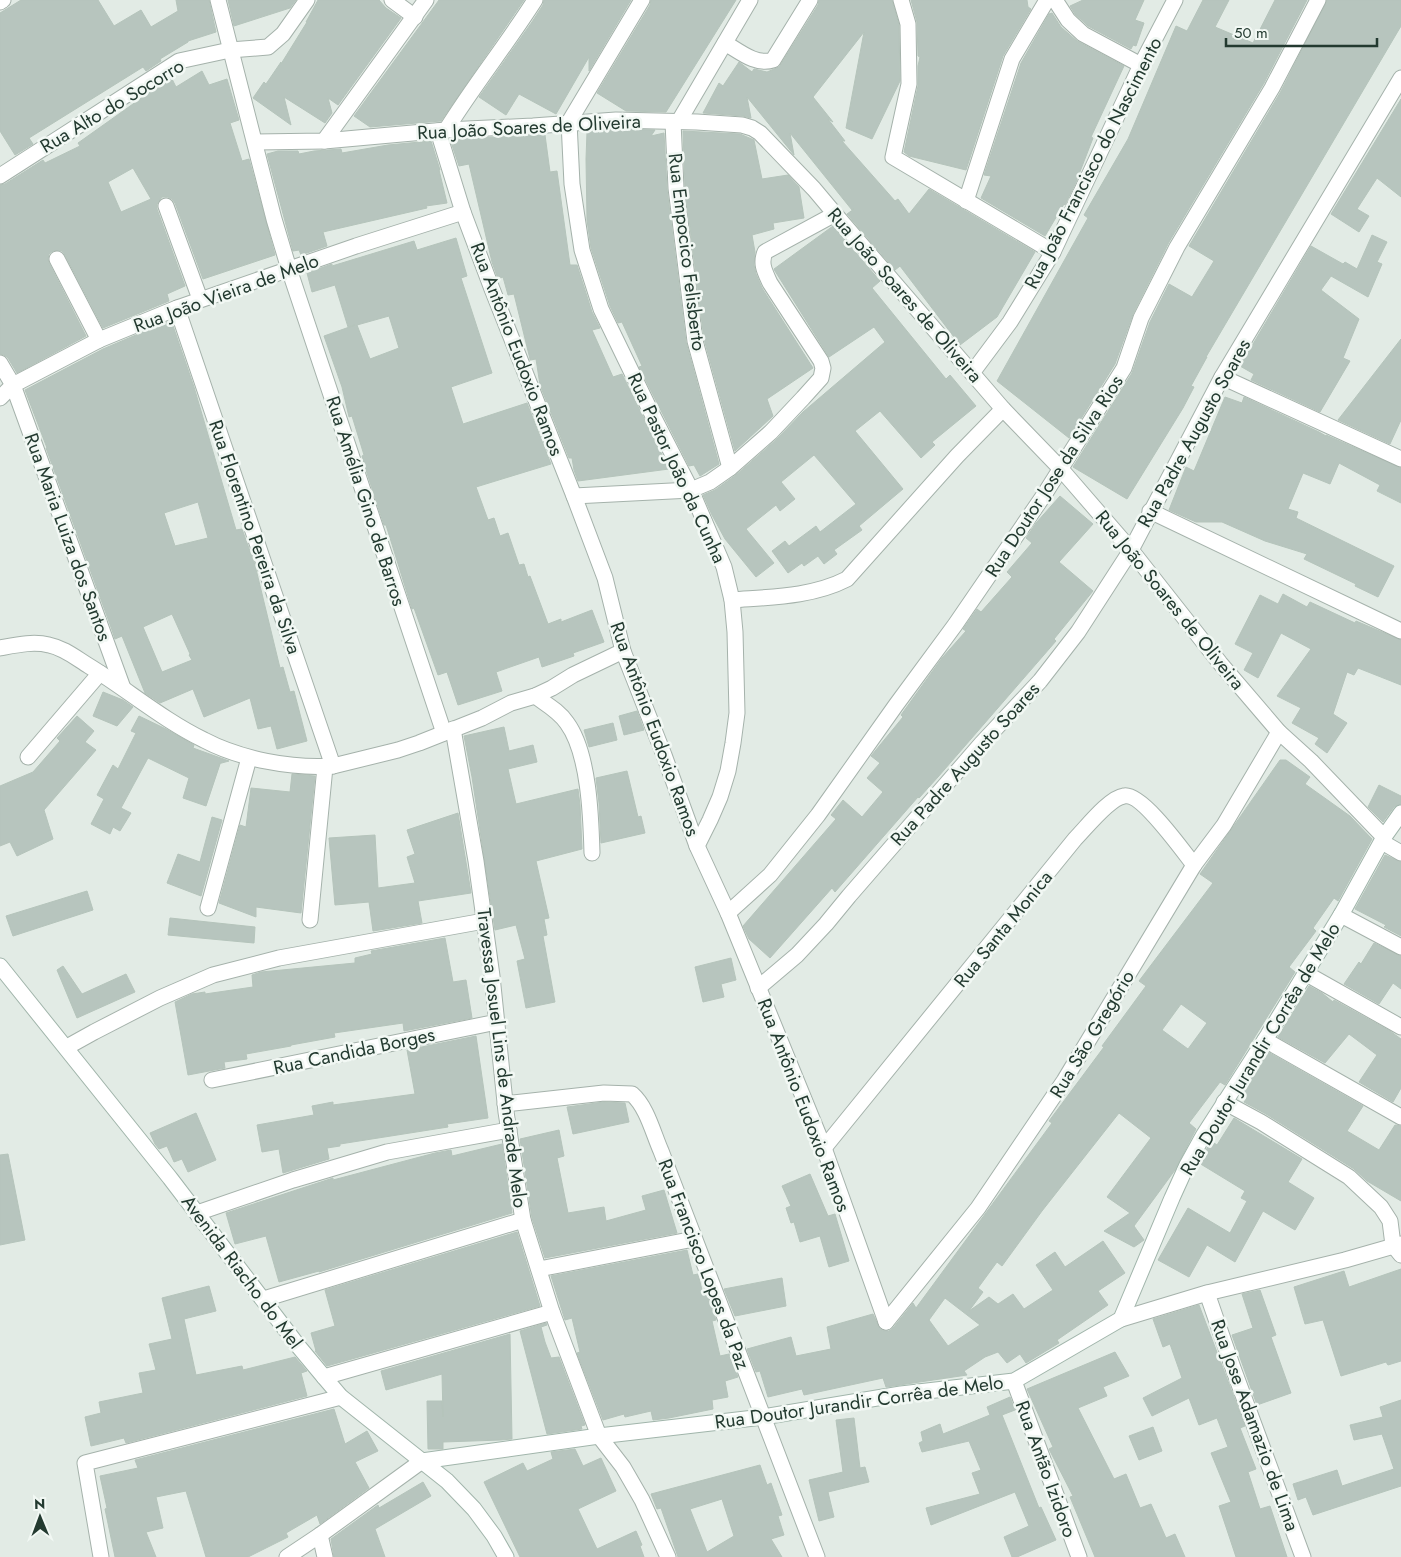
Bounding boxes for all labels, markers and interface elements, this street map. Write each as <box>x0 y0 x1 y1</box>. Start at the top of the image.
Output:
scale bar <box>1226 15 1377 47</box>
text: 50 m <box>1234 22 1268 44</box>
street label: Rua João Francisco do Nascimento <box>1018 32 1168 294</box>
street label: Rua Alto do Socorro <box>35 52 189 160</box>
street label: Rua João Soares de Oliveira <box>416 108 642 146</box>
street label: Rua Empocico Felisberto <box>661 152 713 352</box>
street label: Rua João Soares de Oliveira <box>821 202 989 388</box>
street label: Rua Antônio Eudoxio Ramos <box>464 238 570 460</box>
street label: Rua João Vieira de Melo <box>130 247 322 339</box>
street label: Rua Padre Augusto Soares <box>1131 334 1257 532</box>
street label: Rua Pastor João da Cunha <box>621 368 733 568</box>
street label: Rua Doutor Jose da Silva Rios <box>978 369 1130 582</box>
street label: Rua Amélia Gino de Barros <box>319 393 413 610</box>
street label: Rua Florentino Pereira da Silva <box>202 416 308 658</box>
street label: Rua Maria Luiza dos Santos <box>18 429 118 645</box>
street label: Rua João Soares de Oliveira <box>1089 504 1251 696</box>
street label: Rua Antônio Eudoxio Ramos <box>604 618 707 841</box>
street label: Rua Padre Augusto Soares <box>884 676 1046 852</box>
street label: Rua Santa Monica <box>947 865 1059 993</box>
street label: Travessa Josuel Lins de Andrade Melo <box>470 907 534 1209</box>
street label: Rua Doutor Jurandir Corrêa de Melo <box>1173 917 1347 1181</box>
street label: Rua São Gregório <box>1043 965 1141 1103</box>
street label: Rua Antônio Eudoxio Ramos <box>751 994 857 1216</box>
street label: Rua Candida Borges <box>271 1021 438 1081</box>
street label: Rua Francisco Lopes da Paz <box>651 1155 757 1373</box>
street label: Avenida Riacho do Mel <box>175 1189 309 1355</box>
street label: Rua Jose Adamazio de Lima <box>1204 1315 1306 1535</box>
street label: Rua Doutor Jurandir Corrêa de Melo <box>713 1368 1005 1436</box>
street label: Rua Antão Izidoro <box>1009 1397 1083 1541</box>
north arrow <box>15 1492 65 1542</box>
text: N <box>34 1494 46 1514</box>

